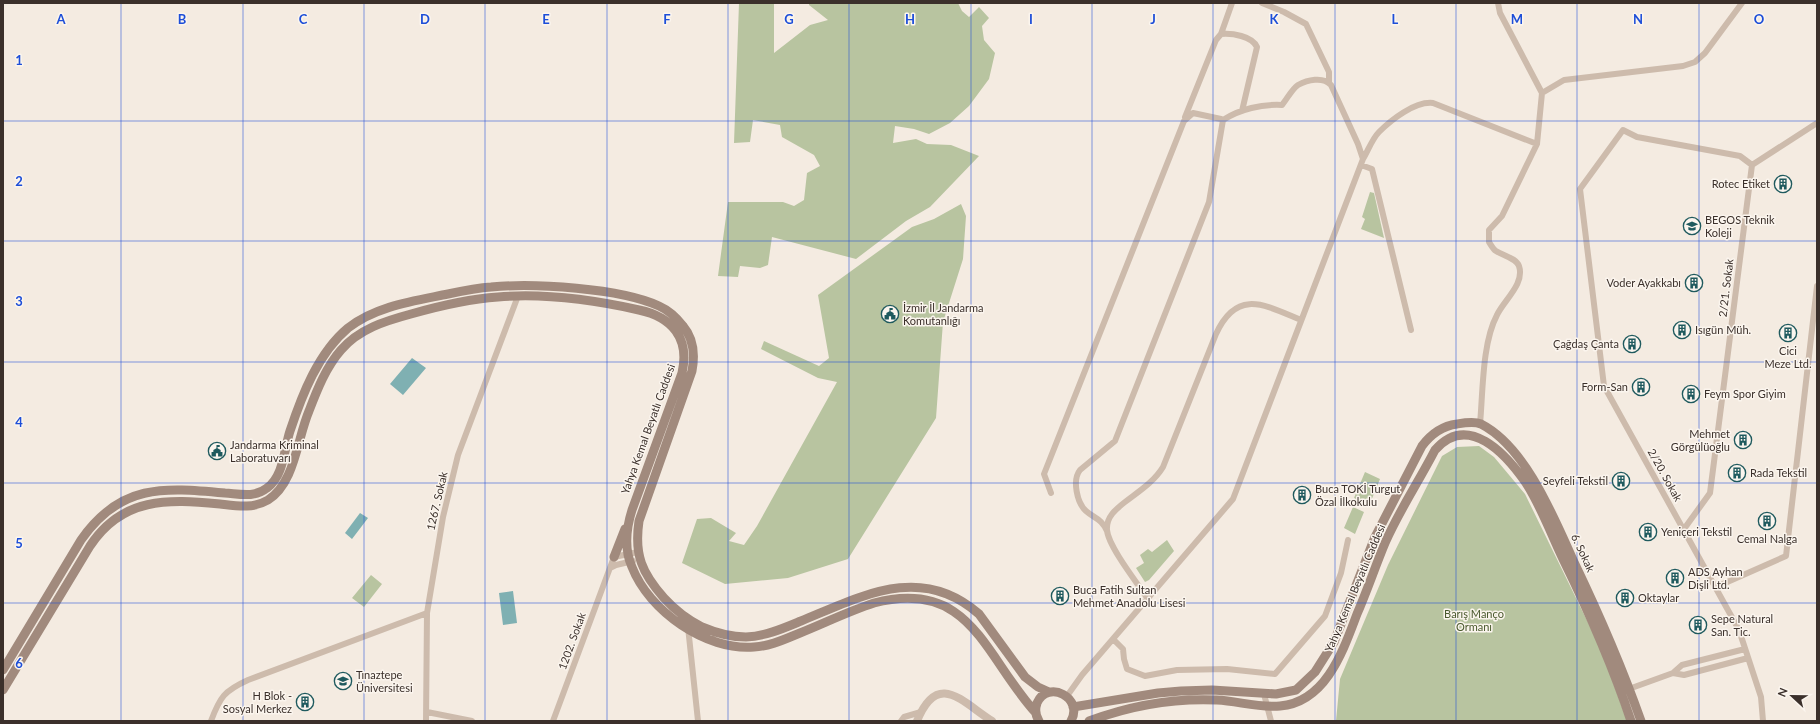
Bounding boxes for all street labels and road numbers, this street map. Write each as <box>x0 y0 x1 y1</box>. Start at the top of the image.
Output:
street label: 2/21. Sokak <box>1715 258 1736 318</box>
street label: Yahya Kemal Beyatlı Caddesi <box>618 362 677 496</box>
street label: 2/20. Sokak <box>1646 446 1685 504</box>
street label: 1267. Sokak <box>423 470 450 531</box>
street label: Yahya Kemal Beyatlı Caddesi <box>1322 522 1388 654</box>
street label: 6. Sokak <box>1569 532 1598 574</box>
street label: 1202. Sokak <box>555 610 588 671</box>

